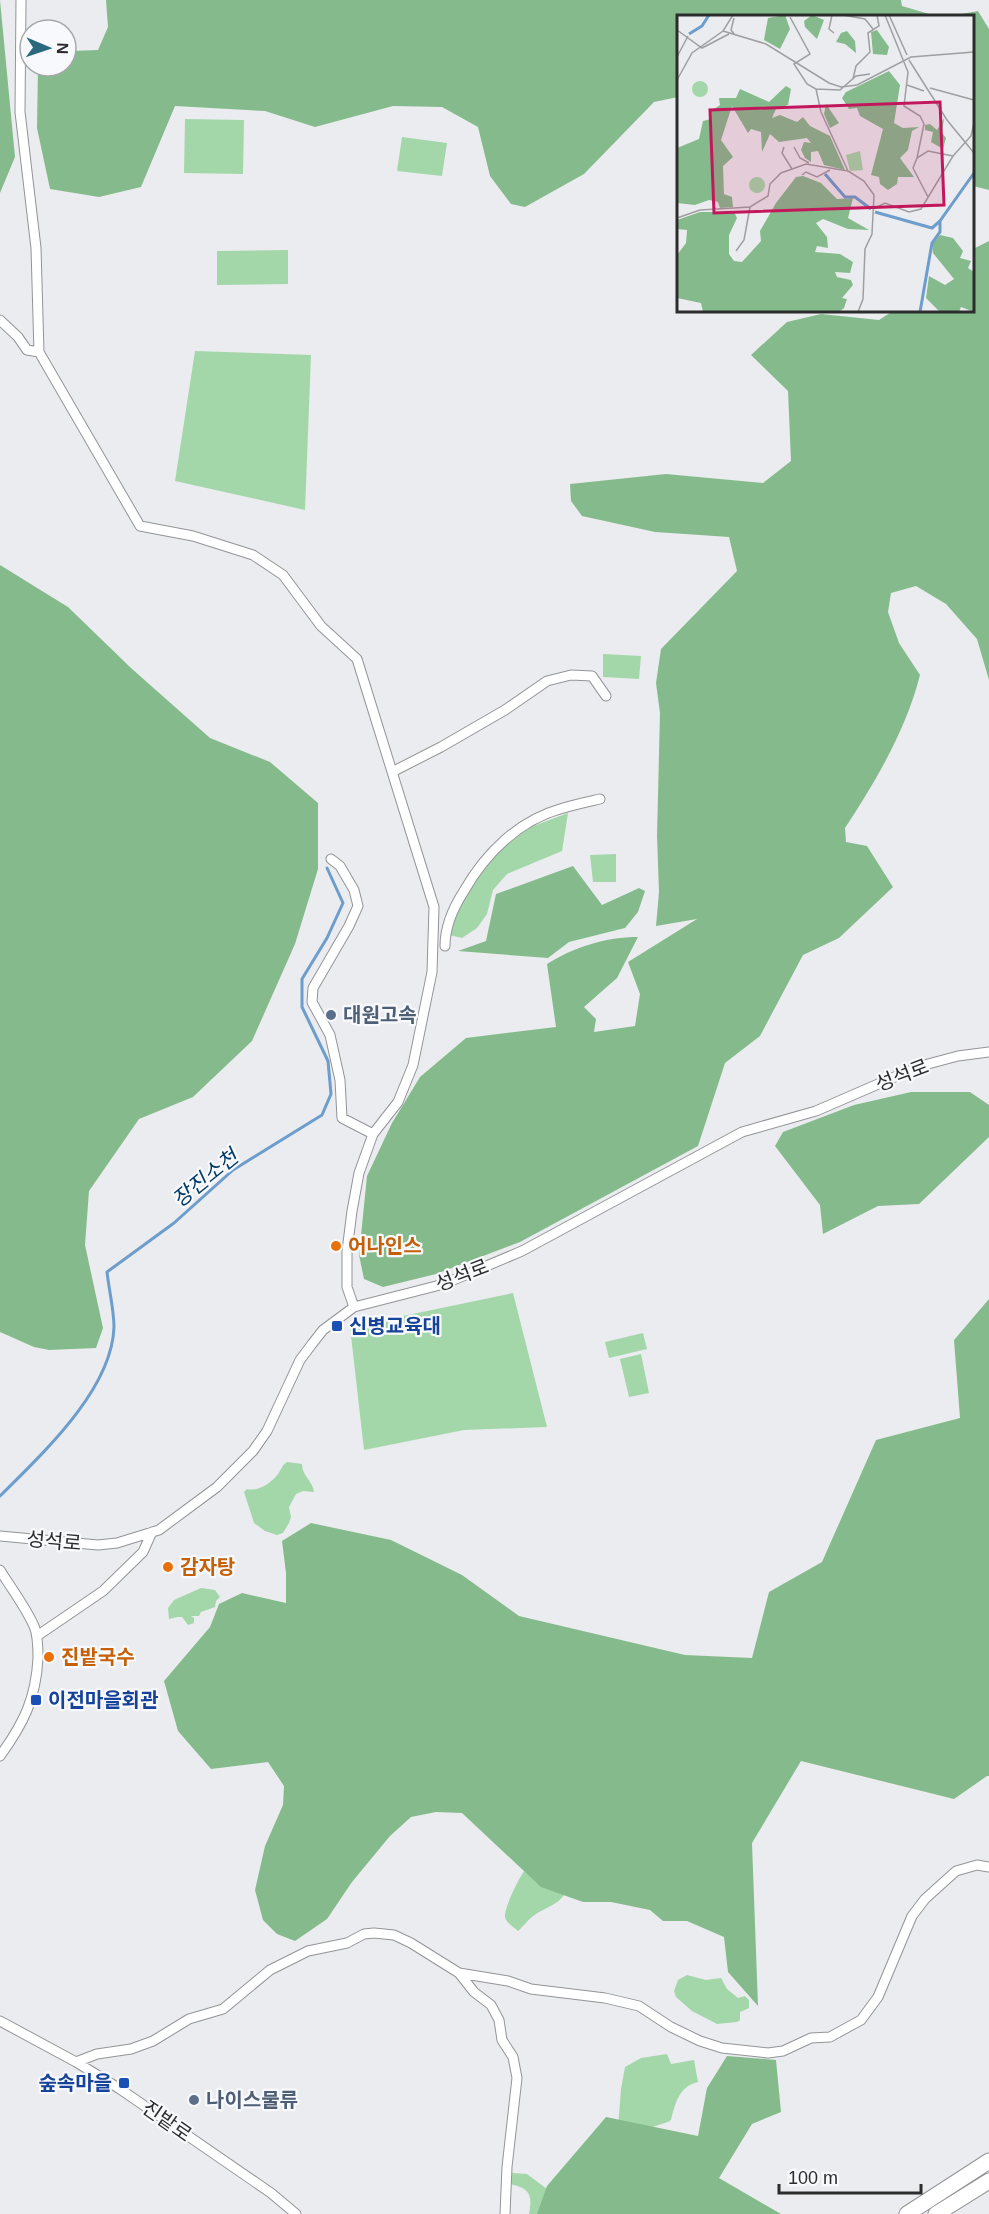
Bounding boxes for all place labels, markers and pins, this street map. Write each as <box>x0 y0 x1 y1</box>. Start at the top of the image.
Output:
place label: 대원고속 <box>343 1004 417 1026</box>
marker: 대원고속 <box>324 1008 338 1022</box>
place label: 어나인스 <box>348 1235 422 1257</box>
marker: 어나인스 <box>329 1239 343 1253</box>
place label: 신병교육대 <box>349 1315 441 1337</box>
marker: 신병교육대 <box>330 1319 344 1333</box>
place label: 감자탕 <box>180 1556 235 1578</box>
marker: 감자탕 <box>161 1560 175 1574</box>
place label: 진밭국수 <box>61 1646 135 1668</box>
marker: 진밭국수 <box>42 1650 56 1664</box>
place label: 이전마을회관 <box>48 1689 159 1711</box>
marker: 이전마을회관 <box>29 1693 43 1707</box>
place label: 숲속마을 <box>38 2072 112 2094</box>
marker: 숲속마을 <box>117 2076 131 2090</box>
place label: 나이스물류 <box>206 2089 298 2111</box>
marker: 나이스물류 <box>187 2093 201 2107</box>

